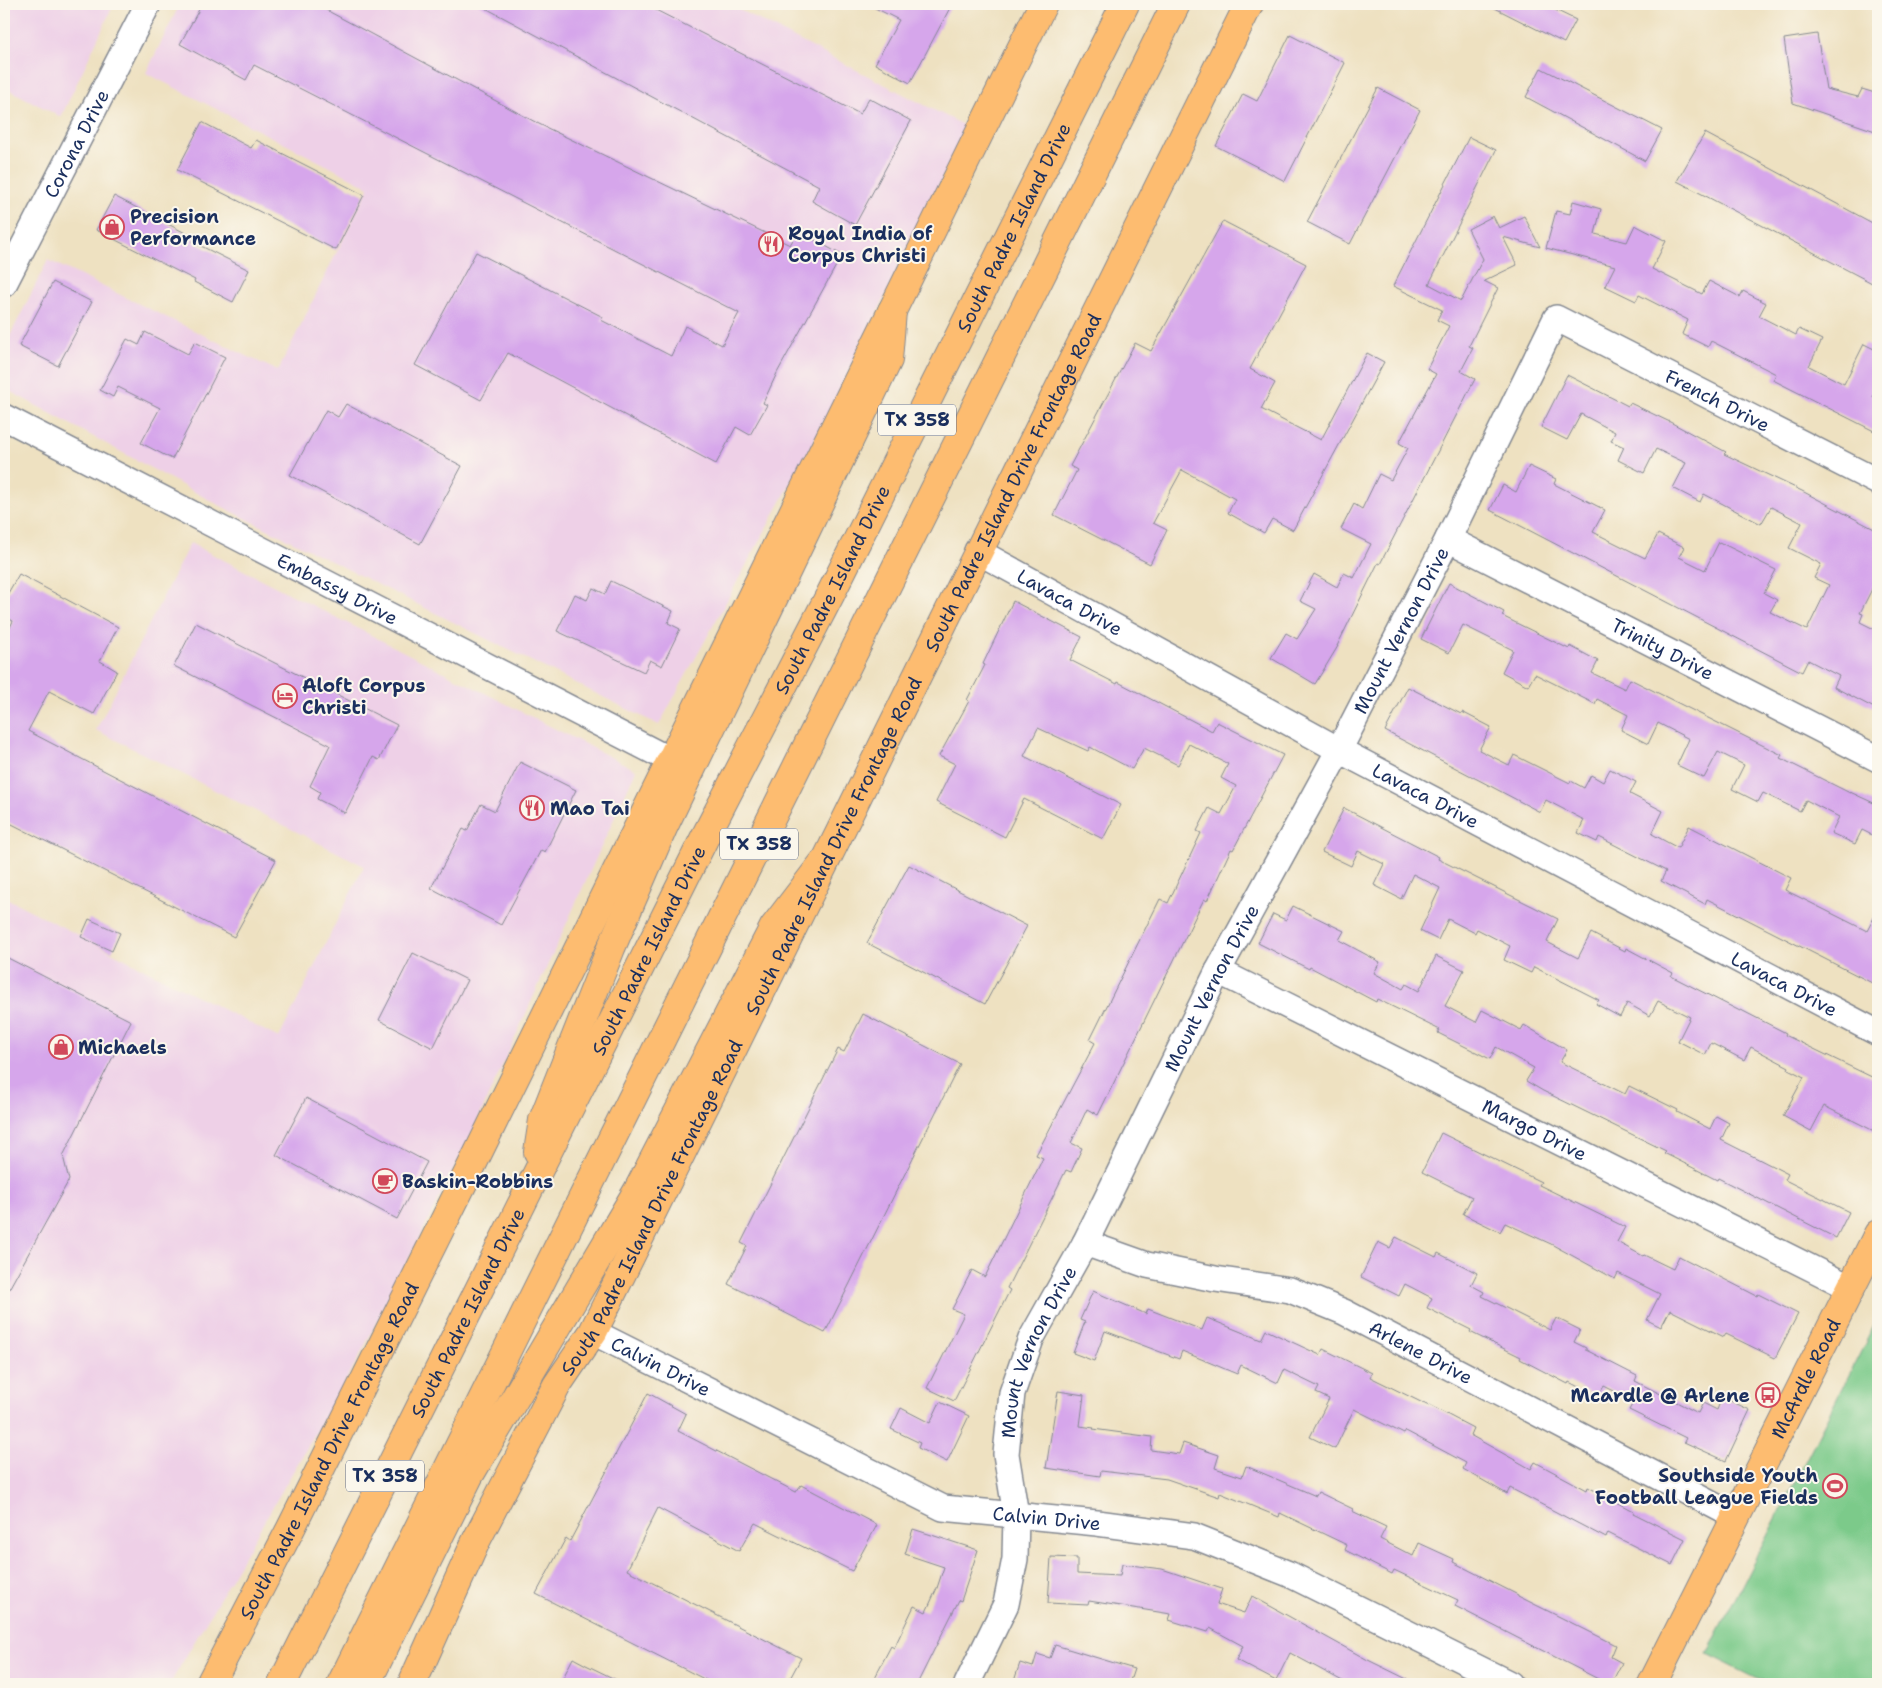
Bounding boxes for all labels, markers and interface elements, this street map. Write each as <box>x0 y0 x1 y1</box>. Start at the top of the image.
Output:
street label: Corona Drive <box>38 85 114 202</box>
street label: South Padre Island Drive <box>951 118 1076 336</box>
place label: Precision Performance <box>130 204 256 251</box>
shop icon: Precision Performance <box>99 214 125 240</box>
place label: Royal India of Corpus Christi <box>788 221 933 268</box>
restaurant icon: Royal India of Corpus Christi <box>758 231 784 257</box>
street label: South Padre Island Drive Frontage Road <box>918 309 1107 656</box>
street label: French Drive <box>1661 363 1774 437</box>
road number: TX 358 <box>878 404 956 436</box>
street label: South Padre Island Drive <box>768 481 895 698</box>
street label: Mount Vernon Drive <box>1347 542 1454 718</box>
street label: Embassy Drive <box>273 547 402 630</box>
street label: Lavaca Drive <box>1013 563 1127 641</box>
street label: Trinity Drive <box>1607 612 1718 685</box>
street label: South Padre Island Drive Frontage Road <box>739 672 927 1019</box>
place label: Aloft Corpus Christi <box>302 673 426 720</box>
hotel icon: Aloft Corpus Christi <box>272 683 298 709</box>
street label: Lavaca Drive <box>1368 757 1483 834</box>
restaurant icon: Mao Tai <box>519 795 545 821</box>
place label: Mao Tai <box>550 796 630 821</box>
road number: TX 358 <box>720 829 798 860</box>
street label: South Padre Island Drive <box>586 841 711 1059</box>
street label: Mount Vernon Drive <box>1158 900 1265 1076</box>
street label: Lavaca Drive <box>1727 946 1842 1022</box>
shop icon: Michaels <box>48 1034 74 1060</box>
place label: Michaels <box>78 1035 167 1060</box>
street label: South Padre Island Drive Frontage Road <box>555 1035 748 1380</box>
street label: Margo Drive <box>1478 1093 1591 1166</box>
cafe icon: Baskin-Robbins <box>372 1168 398 1194</box>
place label: Baskin-Robbins <box>402 1169 553 1194</box>
street label: South Padre Island Drive <box>405 1204 530 1422</box>
street label: Mount Vernon Drive <box>995 1261 1082 1439</box>
street label: South Padre Island Drive Frontage Road <box>233 1278 424 1623</box>
street label: McArdle Road <box>1765 1314 1846 1443</box>
street label: Arlene Drive <box>1365 1315 1477 1390</box>
street label: Calvin Drive <box>607 1331 715 1402</box>
bus stop icon: Mcardle @ Arlene <box>1755 1382 1781 1408</box>
place label: Mcardle @ Arlene <box>1571 1383 1750 1408</box>
road number: TX 358 <box>346 1460 424 1492</box>
place label: Southside Youth Football League Fields <box>1595 1463 1818 1510</box>
sports icon: Southside Youth Football League Fields <box>1822 1473 1848 1499</box>
street label: Calvin Drive <box>992 1500 1102 1536</box>

